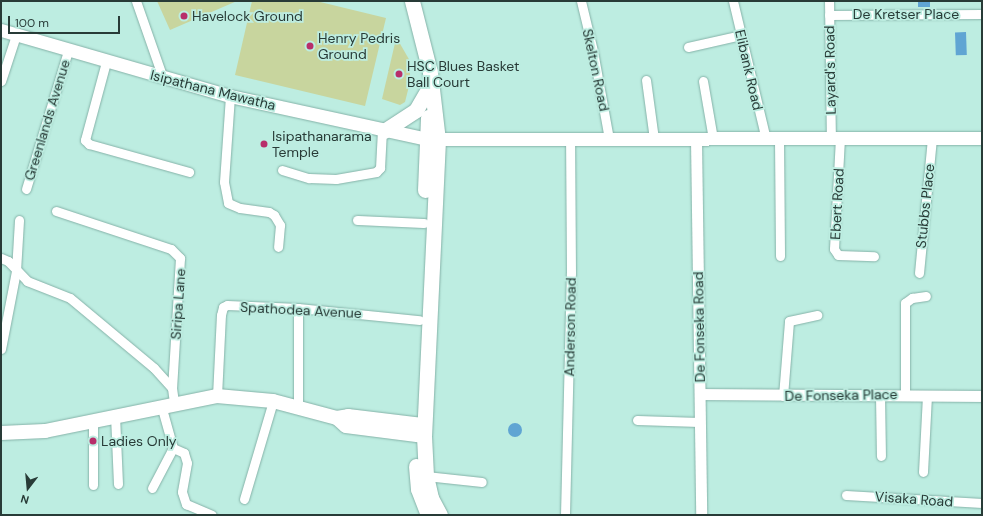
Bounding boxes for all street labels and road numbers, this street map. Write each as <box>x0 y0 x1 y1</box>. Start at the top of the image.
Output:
street label: De Kretser Place <box>853 6 959 22</box>
street label: Layard's Road <box>821 25 839 115</box>
street label: Skelton Road <box>579 27 613 113</box>
street label: Elibank Road <box>732 28 766 112</box>
street label: Greenlands Avenue <box>21 58 73 182</box>
street label: Isipathana Mawatha <box>149 66 277 114</box>
street label: Stubbs Place <box>912 163 938 249</box>
street label: Ebert Road <box>827 168 847 240</box>
street label: Siripa Lane <box>167 268 189 340</box>
street label: De Fonseka Road <box>690 271 708 383</box>
street label: Anderson Road <box>561 277 579 377</box>
street label: Spathodea Avenue <box>240 298 362 322</box>
street label: De Fonseka Place <box>784 386 898 404</box>
street label: Visaka Road <box>874 488 954 510</box>

